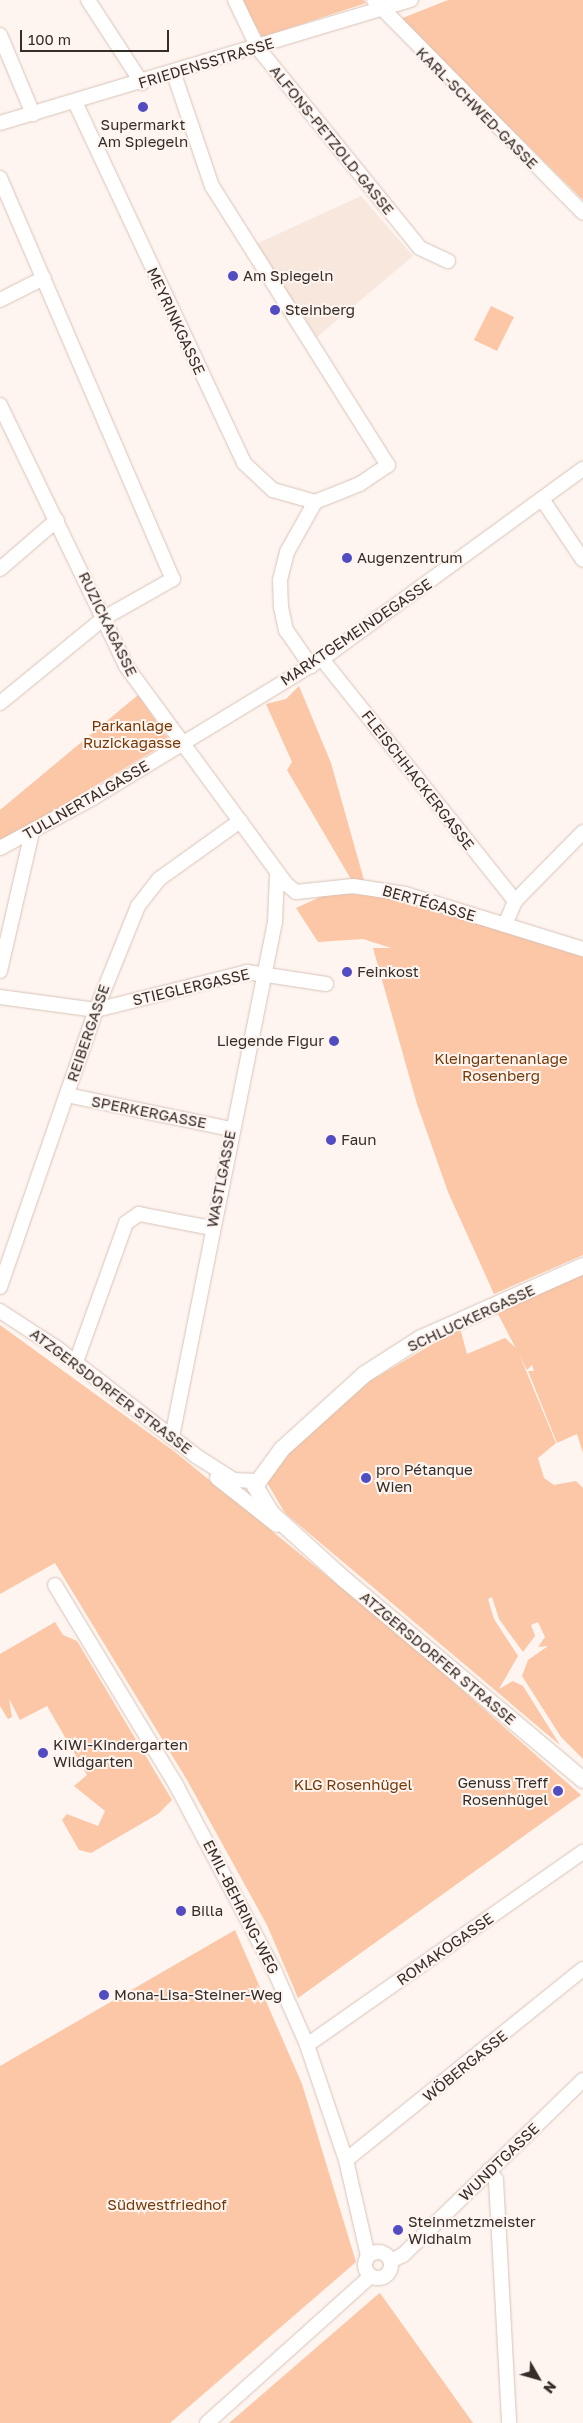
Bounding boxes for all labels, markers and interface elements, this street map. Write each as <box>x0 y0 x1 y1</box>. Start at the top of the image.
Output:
scale bar <box>22 20 171 52</box>
text: 100 m <box>28 30 71 48</box>
street label: FRIEDENSSTRASSE <box>136 34 276 92</box>
street label: KARL-SCHWED-GASSE <box>412 43 542 173</box>
street label: ALFONS-PETZOLD-GASSE <box>266 62 398 218</box>
marker: Supermarkt Am Spiegeln <box>137 101 149 113</box>
place label: Supermarkt Am Spiegeln <box>98 115 188 150</box>
street label: MEYRINKGASSE <box>143 264 209 378</box>
place label: Am Spiegeln <box>243 267 334 285</box>
marker: Am Spiegeln <box>227 270 239 282</box>
place label: Steinberg <box>285 301 355 319</box>
marker: Steinberg <box>269 304 281 316</box>
place label: Augenzentrum <box>357 549 463 567</box>
marker: Augenzentrum <box>341 552 353 564</box>
street label: RUZICKAGASSE <box>75 569 141 679</box>
street label: MARKTGEMEINDEGASSE <box>277 575 435 689</box>
street label: FLEISCHHACKERGASSE <box>358 707 478 853</box>
park label: Parkanlage Ruzickagasse <box>83 716 181 751</box>
street label: TULLNERTALGASSE <box>20 757 152 843</box>
street label: BERTÉGASSE <box>380 881 478 925</box>
place label: Feinkost <box>357 963 419 981</box>
street label: STIEGLERGASSE <box>131 965 251 1009</box>
marker: Feinkost <box>341 966 353 978</box>
street label: REIBERGASSE <box>63 982 113 1084</box>
place label: Liegende Figur <box>217 1032 324 1050</box>
marker: Liegende Figur <box>328 1035 340 1047</box>
park label: Kleingartenanlage Rosenberg <box>434 1049 568 1084</box>
street label: SPERKERGASSE <box>90 1092 208 1132</box>
street label: WASTLGASSE <box>203 1129 239 1229</box>
place label: Faun <box>341 1131 376 1149</box>
marker: Faun <box>325 1134 337 1146</box>
street label: SCHLUCKERGASSE <box>404 1281 538 1355</box>
street label: ATZGERSDORFER STRASSE <box>27 1324 195 1458</box>
place label: pro Pétanque Wien <box>376 1460 473 1495</box>
marker: pro Pétanque Wien <box>360 1472 372 1484</box>
street label: ATZGERSDORFER STRASSE <box>357 1588 519 1728</box>
place label: KIWI-Kindergarten Wildgarten <box>53 1735 188 1770</box>
marker: KIWI-Kindergarten Wildgarten <box>37 1747 49 1759</box>
place label: Genuss Treff Rosenhügel <box>457 1773 548 1808</box>
park label: KLG Rosenhügel <box>294 1776 412 1794</box>
marker: Genuss Treff Rosenhügel <box>552 1785 564 1797</box>
street label: EMIL-BEHRING-WEG <box>199 1837 283 1977</box>
place label: Billa <box>191 1902 223 1920</box>
marker: Billa <box>175 1905 187 1917</box>
street label: ROMAKOGASSE <box>393 1909 497 1989</box>
place label: Mona-Lisa-Steiner-Weg <box>114 1986 282 2004</box>
marker: Mona-Lisa-Steiner-Weg <box>98 1989 110 2001</box>
street label: WÖBERGASSE <box>419 2027 511 2105</box>
street label: WUNDTGASSE <box>455 2119 543 2205</box>
park label: Südwestfriedhof <box>107 2196 227 2214</box>
place label: Steinmetzmeister Widhalm <box>408 2212 536 2247</box>
marker: Steinmetzmeister Widhalm <box>392 2224 404 2236</box>
north arrow <box>513 2353 563 2403</box>
text: N <box>540 2378 560 2397</box>

